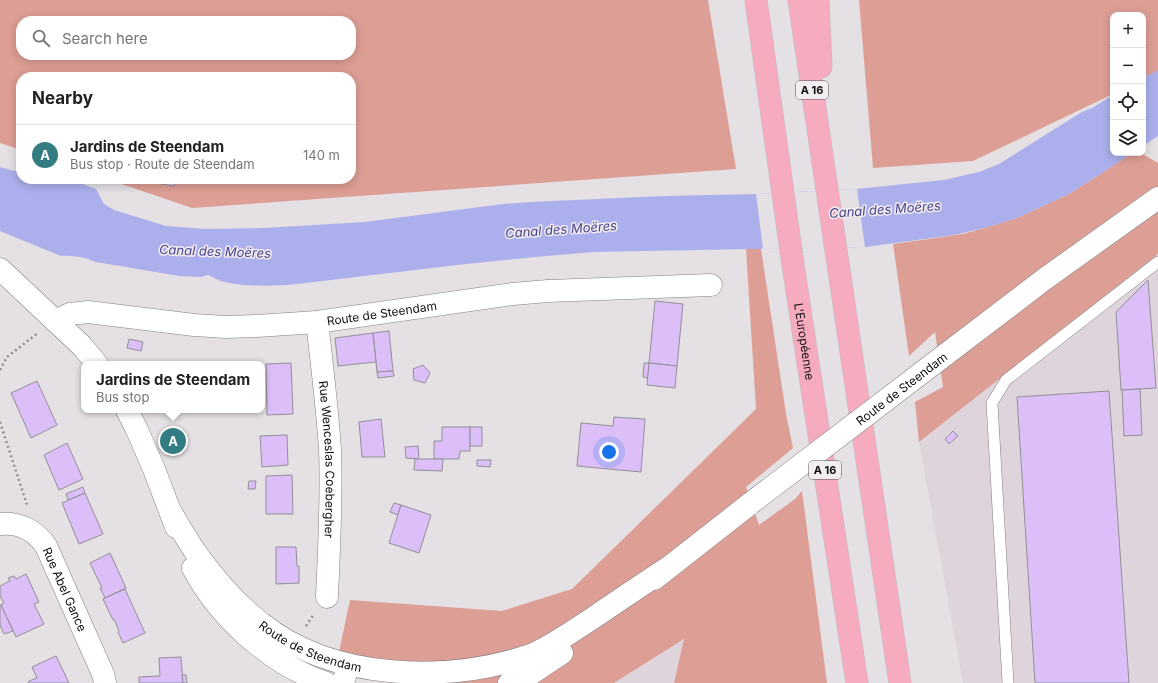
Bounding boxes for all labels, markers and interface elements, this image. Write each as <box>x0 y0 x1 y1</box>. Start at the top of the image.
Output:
map controls <box>1110 12 1146 156</box>
button: + <box>1110 12 1146 48</box>
search box <box>16 16 356 60</box>
icon: search <box>30 27 52 49</box>
text: Search here <box>62 29 148 48</box>
button: − <box>1110 48 1146 84</box>
road number: A 16 <box>796 81 828 99</box>
button: locate <box>1110 84 1146 120</box>
text: Nearby <box>32 88 93 108</box>
button: layers <box>1110 120 1146 156</box>
text: Jardins de Steendam <box>70 137 224 156</box>
text: A <box>40 147 50 163</box>
text: 140 m <box>303 147 340 163</box>
text: Bus stop · Route de Steendam <box>70 156 255 172</box>
water label: Canal des Moëres <box>829 197 942 221</box>
water label: Canal des Moëres <box>505 217 618 241</box>
water label: Canal des Moëres <box>159 241 271 261</box>
street label: Route de Steendam <box>326 297 438 328</box>
street label: L'Européenne <box>791 302 818 381</box>
street label: Route de Steendam <box>853 349 950 428</box>
popup <box>81 361 265 413</box>
text: Jardins de Steendam <box>96 370 250 389</box>
street label: Rue Wenceslas Coebergher <box>316 380 338 539</box>
text: Bus stop <box>96 389 149 405</box>
pin: A <box>160 426 186 456</box>
your location <box>599 442 619 462</box>
road number: A 16 <box>809 461 841 479</box>
street label: Rue Abel Gance <box>40 545 91 634</box>
street label: Route de Steendam <box>256 617 363 675</box>

